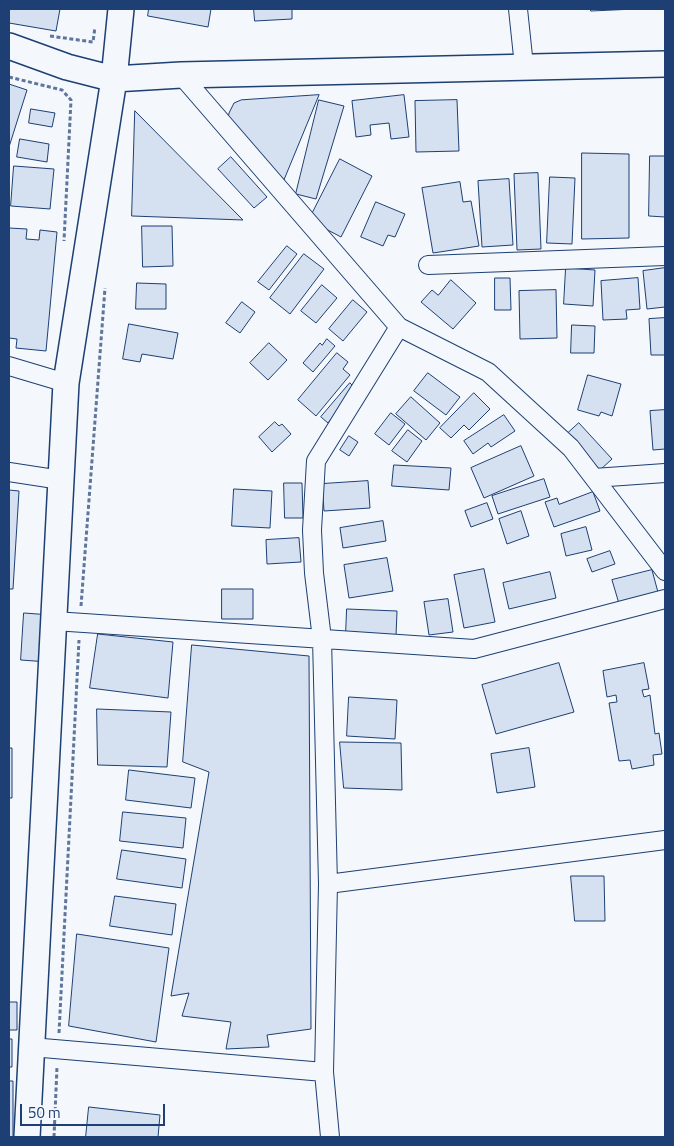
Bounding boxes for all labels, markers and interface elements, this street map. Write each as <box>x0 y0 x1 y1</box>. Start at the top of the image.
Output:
scale bar <box>22 1094 168 1126</box>
text: 50 m <box>28 1101 61 1124</box>

